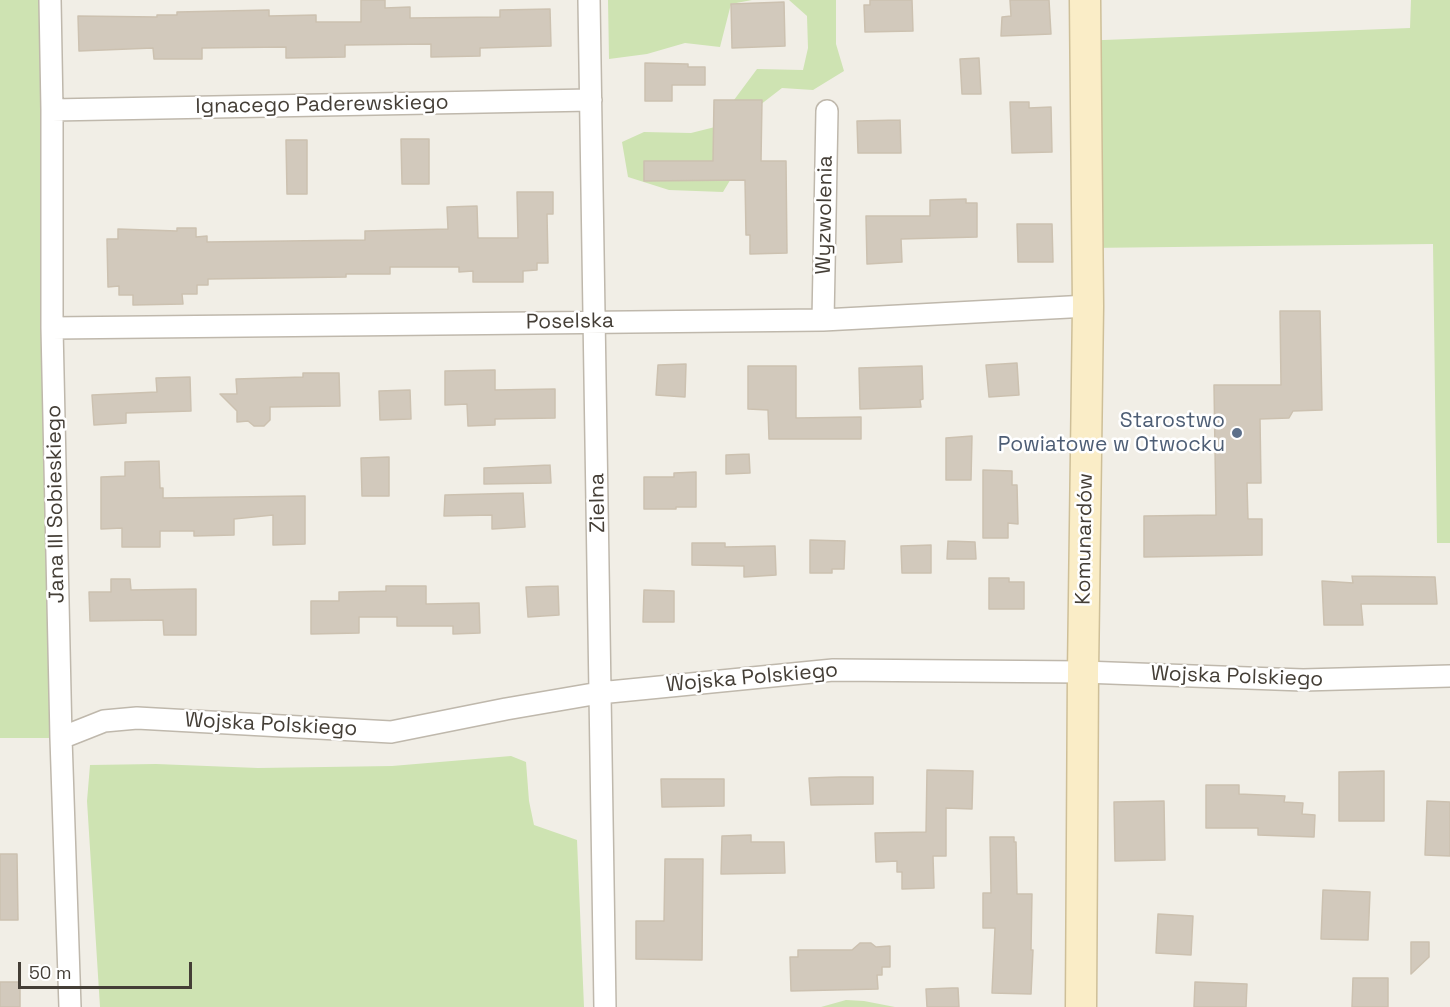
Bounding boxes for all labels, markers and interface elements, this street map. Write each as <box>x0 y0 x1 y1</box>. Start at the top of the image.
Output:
street label: Ignacego Paderewskiego <box>195 90 449 120</box>
street label: Wyzwolenia <box>811 155 839 275</box>
street label: Poselska <box>526 309 614 335</box>
street label: Jana III Sobieskiego <box>42 405 70 603</box>
place label: Starostwo Powiatowe w Otwocku <box>998 408 1225 458</box>
marker: Starostwo Powiatowe w Otwocku <box>1230 426 1244 440</box>
street label: Zielna <box>585 473 611 533</box>
street label: Komunardów <box>1071 473 1099 605</box>
street label: Wojska Polskiego <box>665 658 839 698</box>
street label: Wojska Polskiego <box>1150 661 1324 693</box>
street label: Wojska Polskiego <box>184 708 358 742</box>
scale bar <box>21 950 195 988</box>
text: 50 m <box>29 961 71 984</box>

